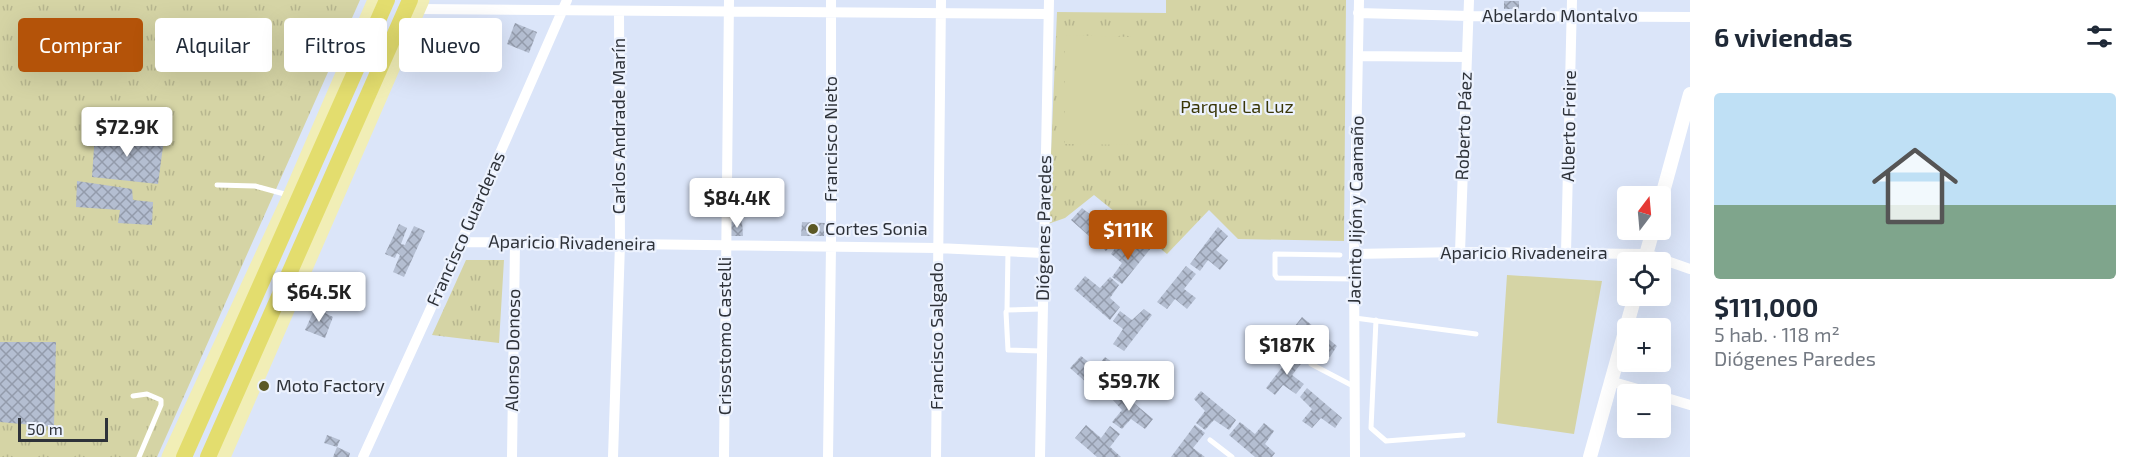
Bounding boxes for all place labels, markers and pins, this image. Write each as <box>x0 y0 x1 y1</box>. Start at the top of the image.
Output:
pin: $72.9K <box>78 107 176 158</box>
pin: $84.4K <box>688 178 786 229</box>
pin: $111K <box>1086 210 1170 261</box>
place label: Cortes Sonia <box>825 217 928 239</box>
marker: Cortes Sonia <box>806 222 820 236</box>
pin: $64.5K <box>270 272 368 323</box>
pin: $187K <box>1245 325 1329 376</box>
pin: $59.7K <box>1080 361 1178 412</box>
place label: Moto Factory <box>276 374 385 396</box>
marker: Moto Factory <box>257 379 271 393</box>

